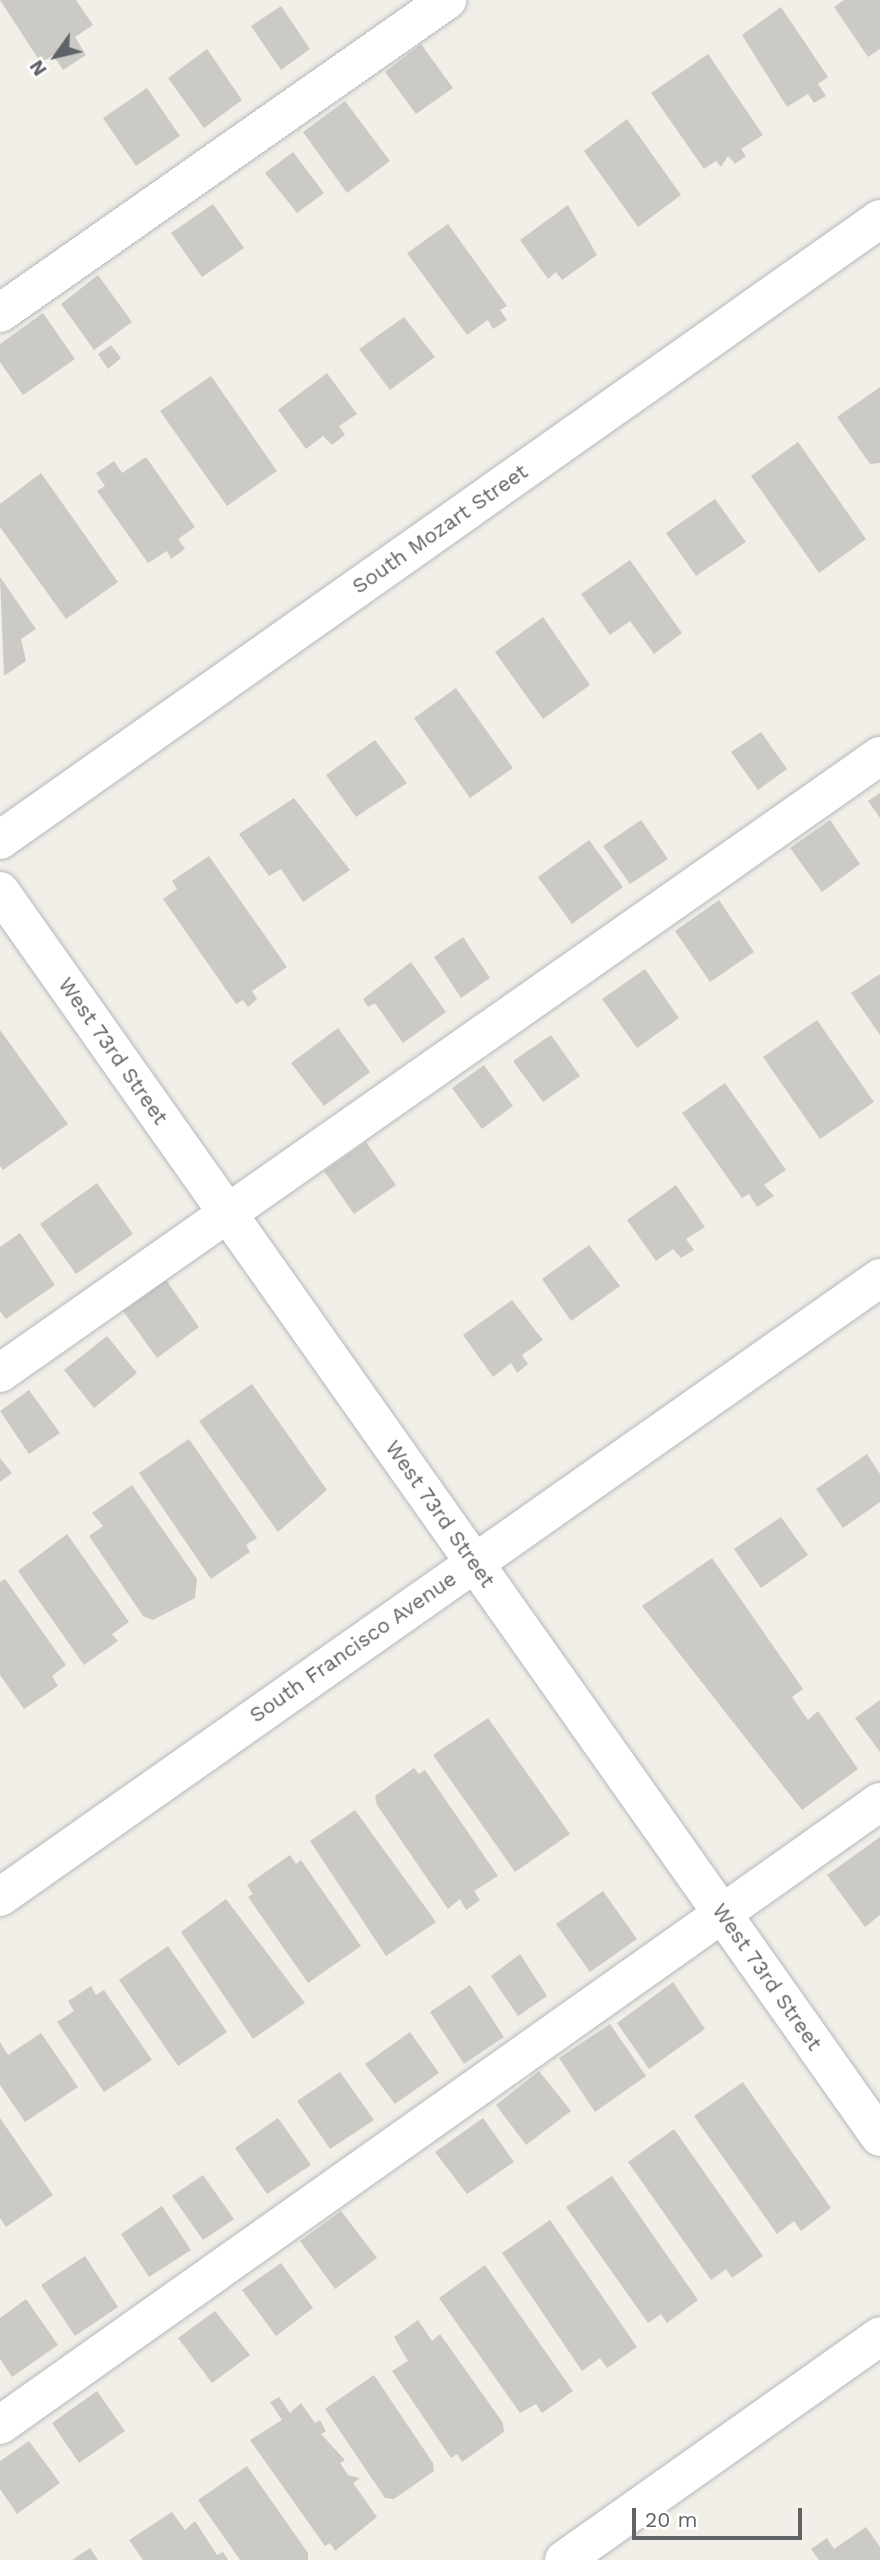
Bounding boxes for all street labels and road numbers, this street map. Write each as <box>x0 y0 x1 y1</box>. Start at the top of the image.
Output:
street label: South Mozart Street <box>347 459 533 599</box>
street label: West 73rd Street <box>53 972 173 1130</box>
street label: West 73rd Street <box>380 1435 500 1593</box>
street label: South Francisco Avenue <box>244 1566 462 1728</box>
street label: West 73rd Street <box>707 1898 827 2056</box>

